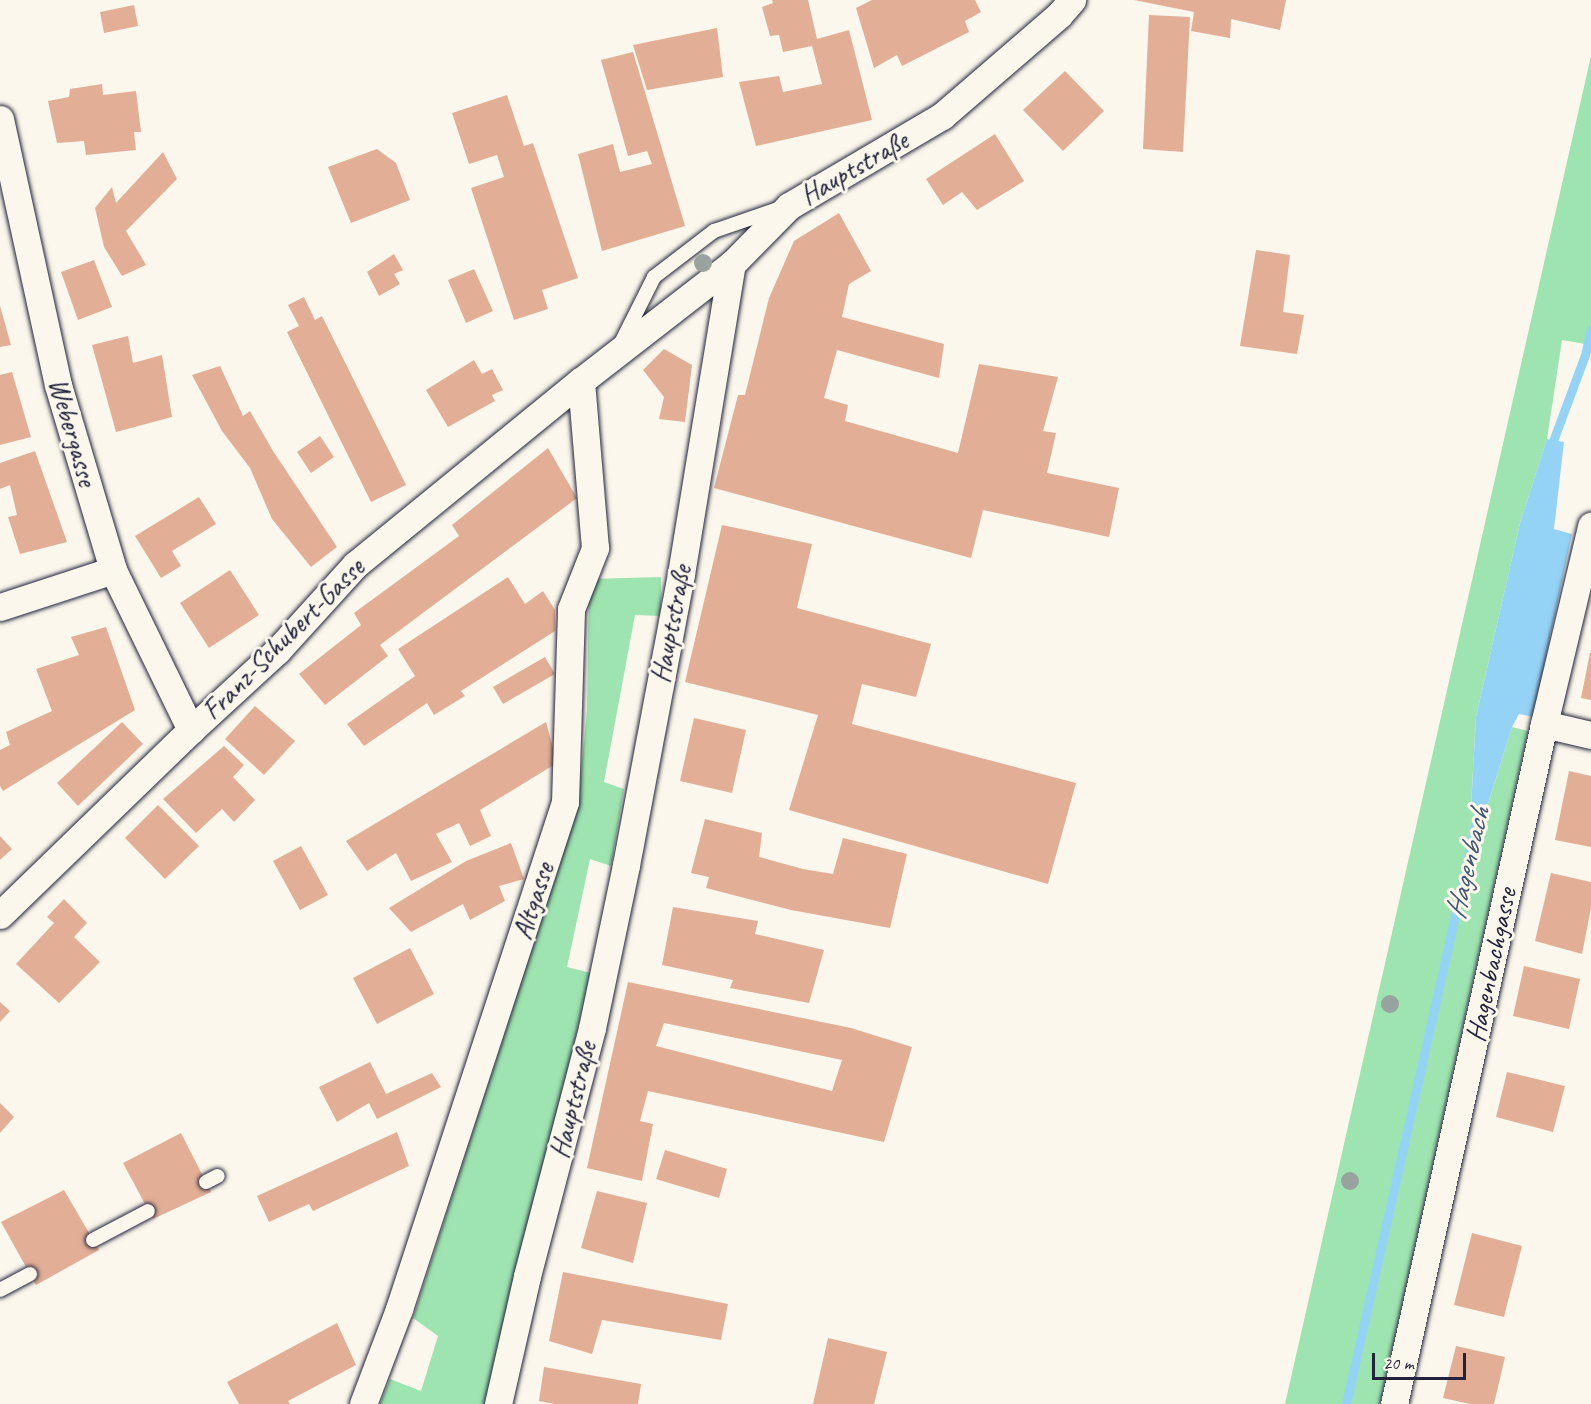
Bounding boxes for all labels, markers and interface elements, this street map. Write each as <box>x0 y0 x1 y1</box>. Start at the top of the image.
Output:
street label: Hauptstraße <box>794 124 914 212</box>
street label: Webergasse <box>42 374 104 490</box>
street label: Franz-Schubert-Gasse <box>195 551 371 727</box>
street label: Hauptstraße <box>643 562 699 686</box>
water label: Hagenbach <box>1437 804 1497 922</box>
street label: Altgasse <box>505 859 561 943</box>
street label: Hagenbachgasse <box>1458 885 1524 1045</box>
street label: Hauptstraße <box>542 1038 604 1162</box>
scale bar <box>1375 1341 1470 1379</box>
text: 20 m <box>1383 1352 1414 1374</box>

